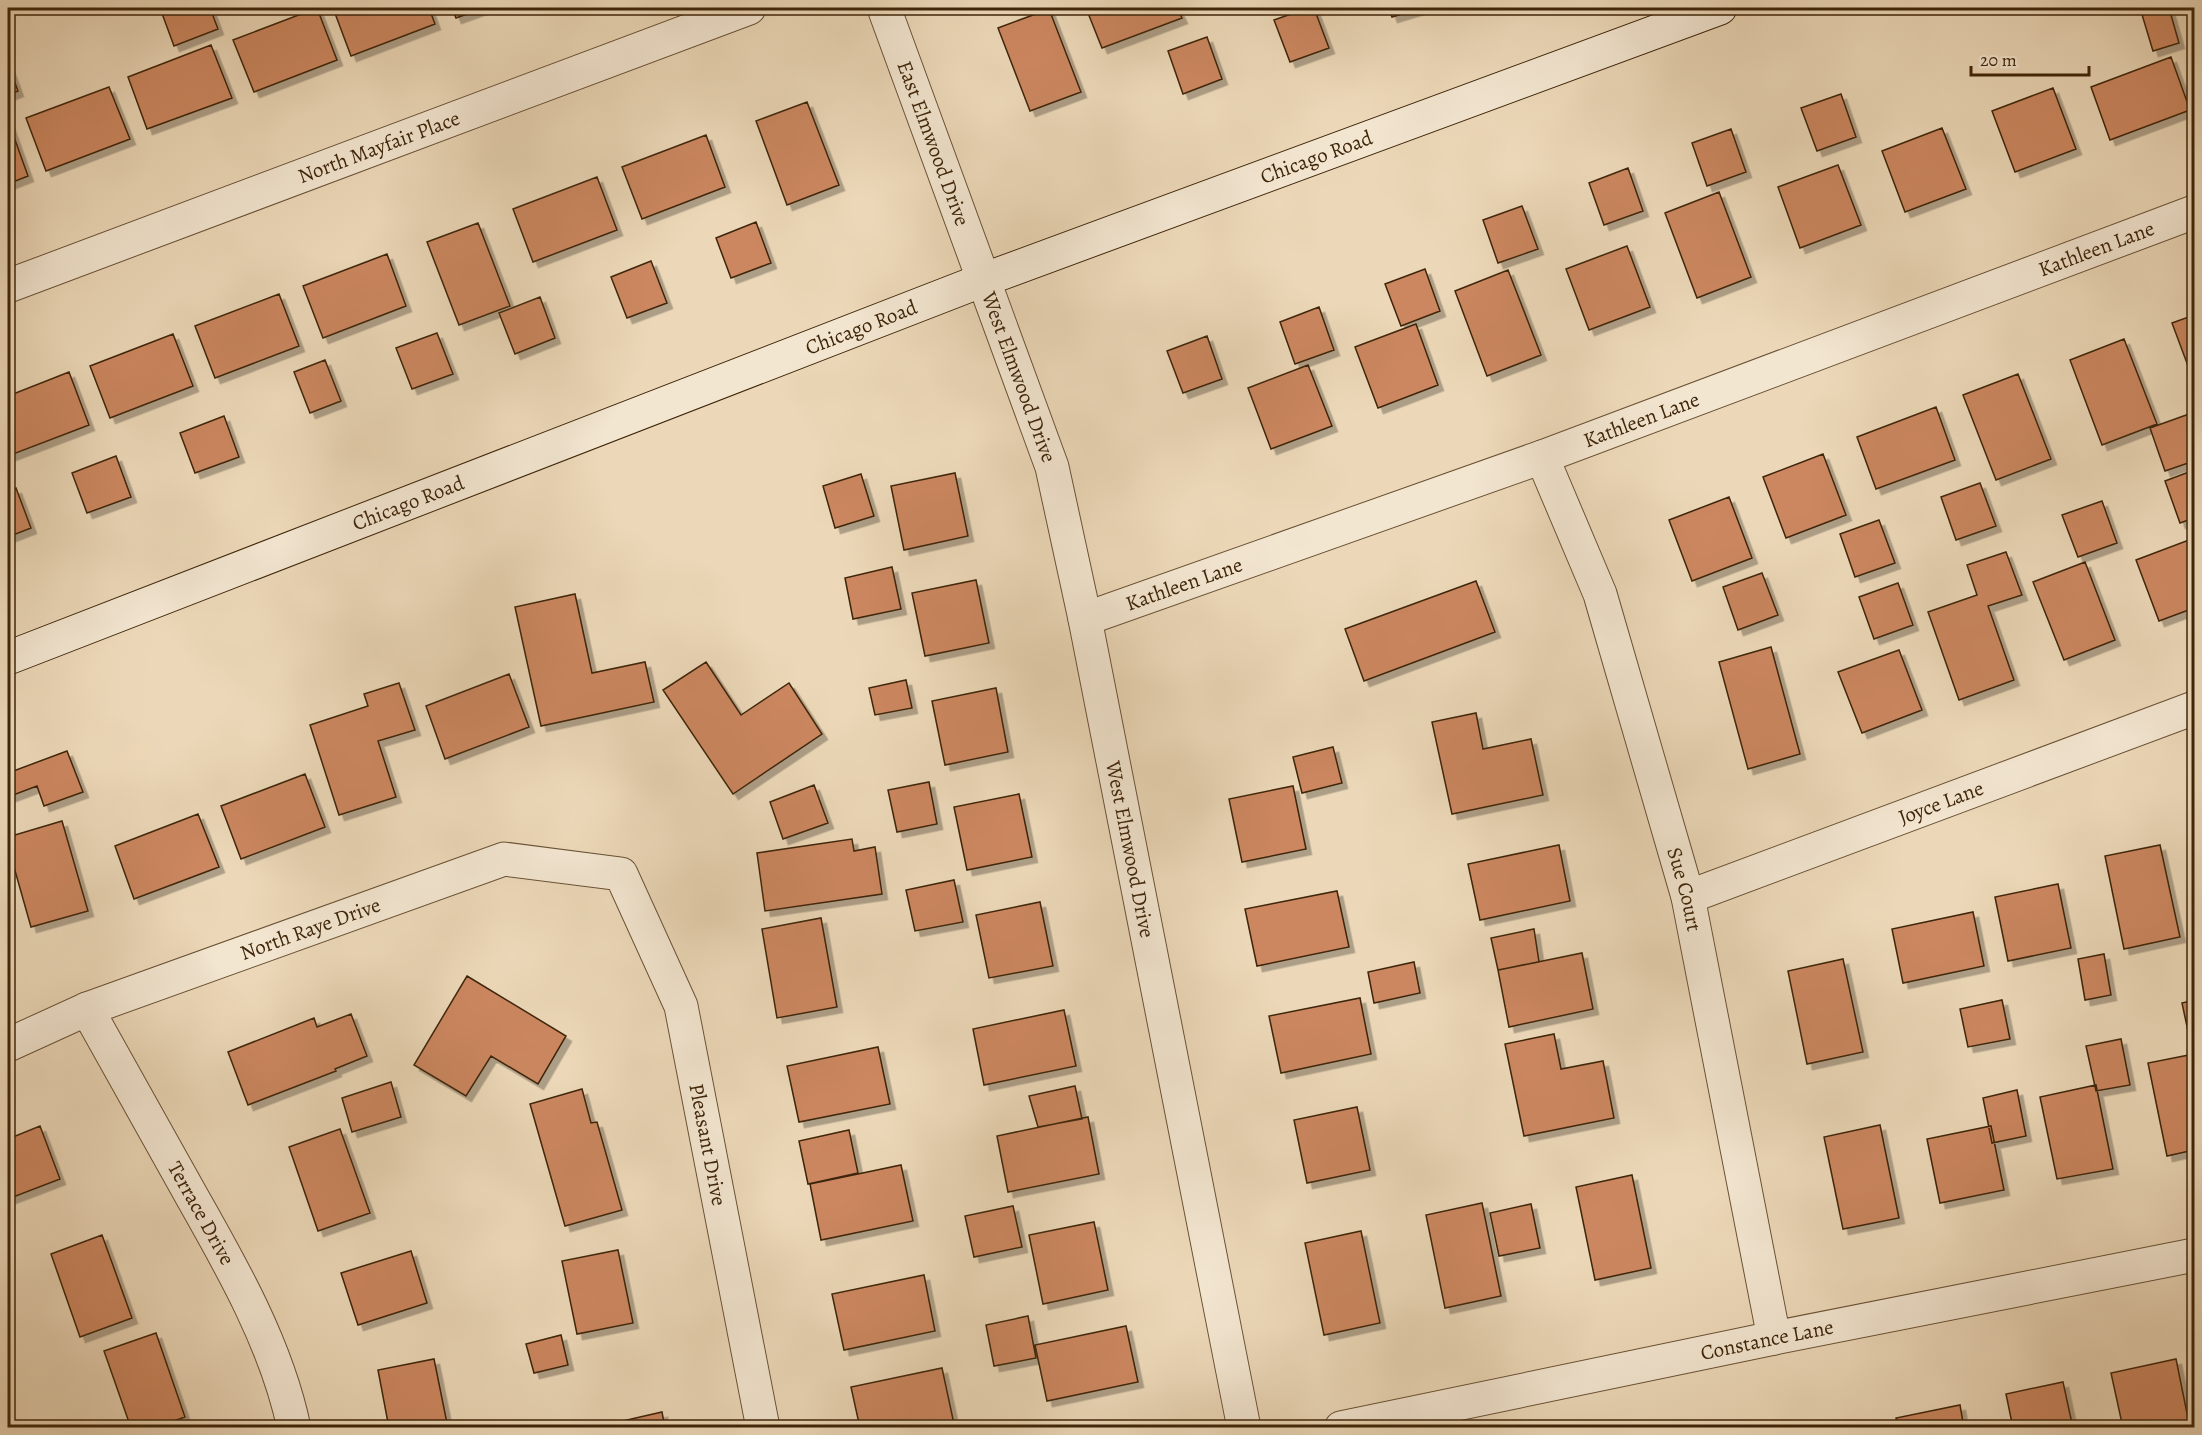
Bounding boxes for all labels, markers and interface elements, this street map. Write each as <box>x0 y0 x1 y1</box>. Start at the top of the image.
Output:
scale bar <box>1971 39 2090 77</box>
text: 20 m <box>1980 48 2017 72</box>
street label: East Elmwood Drive <box>890 57 977 230</box>
street label: North Mayfair Place <box>294 104 464 190</box>
street label: Chicago Road <box>1256 123 1377 191</box>
street label: Kathleen Lane <box>2034 214 2158 283</box>
street label: West Elmwood Drive <box>975 287 1063 466</box>
street label: Chicago Road <box>801 293 922 362</box>
street label: Kathleen Lane <box>1579 385 1703 454</box>
street label: Chicago Road <box>348 468 469 537</box>
street label: Kathleen Lane <box>1122 550 1246 617</box>
street label: West Elmwood Drive <box>1099 757 1161 940</box>
street label: Joyce Lane <box>1894 774 1987 831</box>
street label: Sue Court <box>1660 844 1708 934</box>
street label: North Raye Drive <box>236 891 384 967</box>
street label: Pleasant Drive <box>682 1081 733 1208</box>
street label: Terrace Drive <box>161 1156 241 1270</box>
street label: Constance Lane <box>1698 1313 1836 1367</box>

